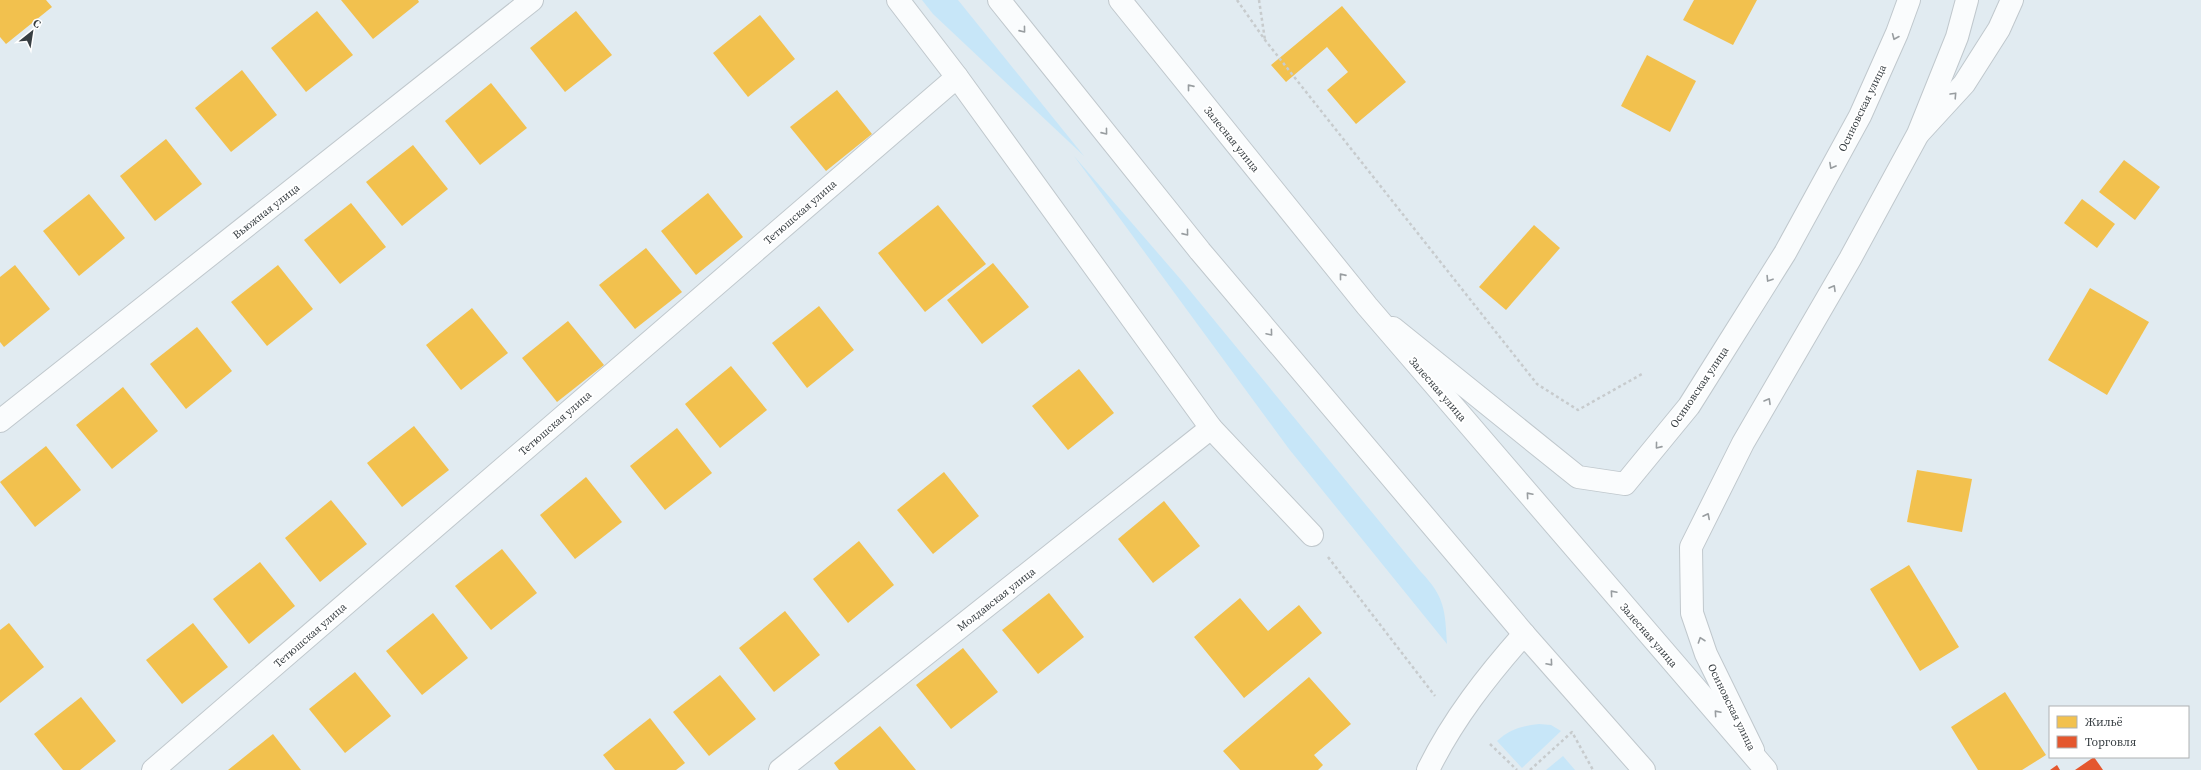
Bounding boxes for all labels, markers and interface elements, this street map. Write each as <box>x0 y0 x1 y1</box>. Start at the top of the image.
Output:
north arrow <box>12 12 52 52</box>
text: С <box>30 16 44 32</box>
one-way arrow <box>1019 26 1026 33</box>
one-way arrow <box>1892 32 1900 40</box>
street label: Осиновская улица <box>1835 62 1890 154</box>
one-way arrow <box>1188 85 1195 92</box>
one-way arrow <box>1949 92 1957 100</box>
street label: Залесная улица <box>1200 103 1263 176</box>
one-way arrow <box>1100 127 1107 134</box>
one-way arrow <box>1830 162 1837 169</box>
street label: Тетюшская улица <box>761 176 840 248</box>
street label: Вьюжная улица <box>230 180 303 242</box>
one-way arrow <box>1181 229 1188 236</box>
one-way arrow <box>1340 273 1347 280</box>
one-way arrow <box>1766 275 1773 282</box>
one-way arrow <box>1828 285 1836 292</box>
one-way arrow <box>1265 328 1272 336</box>
street label: Осиновская улица <box>1667 343 1732 431</box>
street label: Залесная улица <box>1405 354 1470 425</box>
street label: Тетюшская улица <box>516 387 595 459</box>
one-way arrow <box>1763 398 1770 405</box>
one-way arrow <box>1655 441 1662 448</box>
one-way arrow <box>1526 492 1533 500</box>
one-way arrow <box>1702 513 1710 520</box>
street label: Молдавская улица <box>954 564 1039 635</box>
one-way arrow <box>1611 591 1618 598</box>
street label: Тетюшская улица <box>271 599 350 671</box>
street label: Залесная улица <box>1616 600 1681 671</box>
one-way arrow <box>1698 637 1706 644</box>
one-way arrow <box>1546 659 1553 666</box>
street label: Осиновская улица <box>1704 661 1759 754</box>
legend <box>2049 706 2189 758</box>
one-way arrow <box>1714 711 1721 718</box>
text: Жильё <box>2085 714 2123 730</box>
text: Торговля <box>2085 734 2136 750</box>

